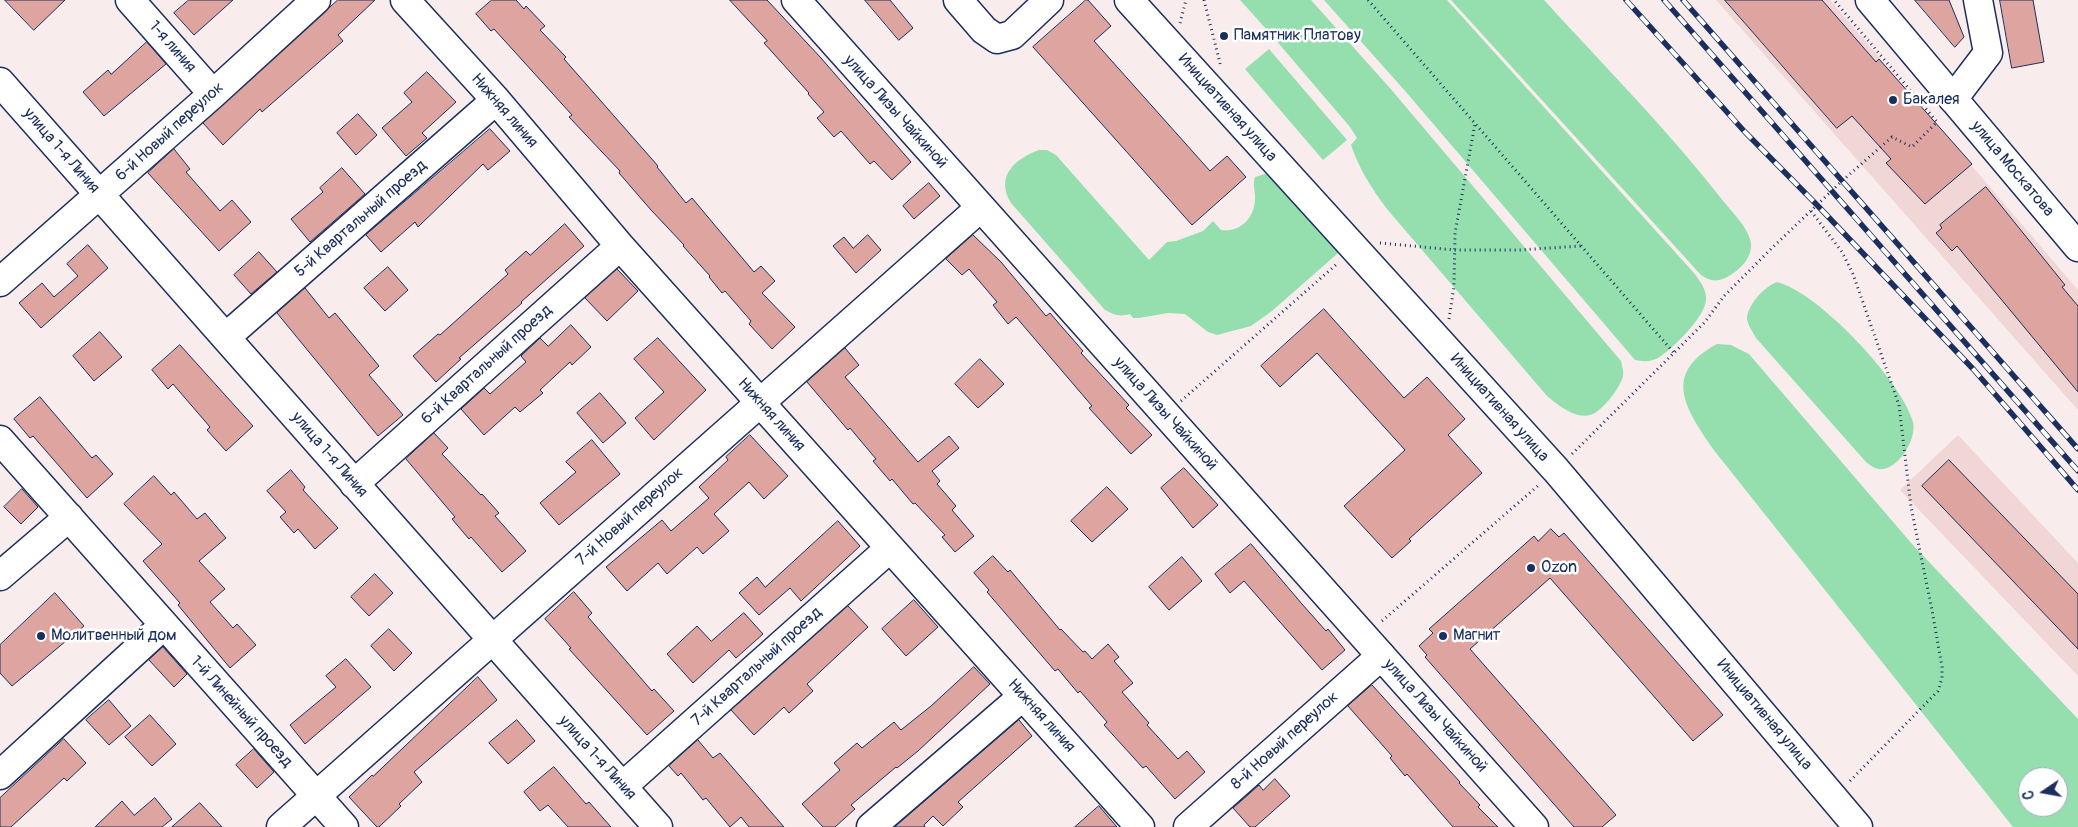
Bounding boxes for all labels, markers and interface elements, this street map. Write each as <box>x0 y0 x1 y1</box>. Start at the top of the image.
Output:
street label: 1-я линия <box>144 17 200 77</box>
place label: Памятник Платову <box>1234 26 1361 46</box>
marker: Памятник Платову <box>1218 30 1230 42</box>
street label: Инициативная улица <box>1174 50 1280 166</box>
street label: улица Лизы Чайкиной <box>839 51 951 173</box>
street label: Нижняя линия <box>467 70 541 152</box>
street label: 6-й Новый переулок <box>112 78 228 186</box>
place label: Бакалея <box>1903 90 1960 110</box>
marker: Бакалея <box>1887 94 1899 106</box>
street label: улица 1-я Линия <box>19 104 103 198</box>
street label: улица Москатова <box>1966 117 2058 221</box>
street label: 5-й Квартальный проезд <box>291 156 431 282</box>
street label: 6-й Квартальный проезд <box>418 301 556 429</box>
street label: Инициативная улица <box>1446 350 1552 466</box>
street label: улица Лизы Чайкиной <box>1109 353 1221 475</box>
street label: Нижняя линия <box>733 374 809 456</box>
street label: улица 1-я Линия <box>287 408 371 502</box>
street label: 7-й Новый переулок <box>572 464 688 570</box>
place label: Ozon <box>1541 558 1577 578</box>
marker: Ozon <box>1525 562 1537 574</box>
street label: 7-й Квартальный проезд <box>688 603 826 731</box>
place label: Молитвенный дом <box>51 626 177 646</box>
place label: Магнит <box>1453 626 1501 646</box>
marker: Молитвенный дом <box>35 630 47 642</box>
marker: Магнит <box>1437 630 1449 642</box>
street label: 1-й Линейный проезд <box>186 652 296 772</box>
street label: улица Лизы Чайкиной <box>1379 655 1491 777</box>
street label: Инициативная улица <box>1712 656 1816 774</box>
street label: Нижняя линия <box>1003 675 1079 757</box>
street label: 8-й Новый переулок <box>1227 688 1343 794</box>
street label: улица 1-я Линия <box>554 712 640 804</box>
north arrow <box>2018 767 2068 817</box>
text: С <box>2020 789 2038 801</box>

